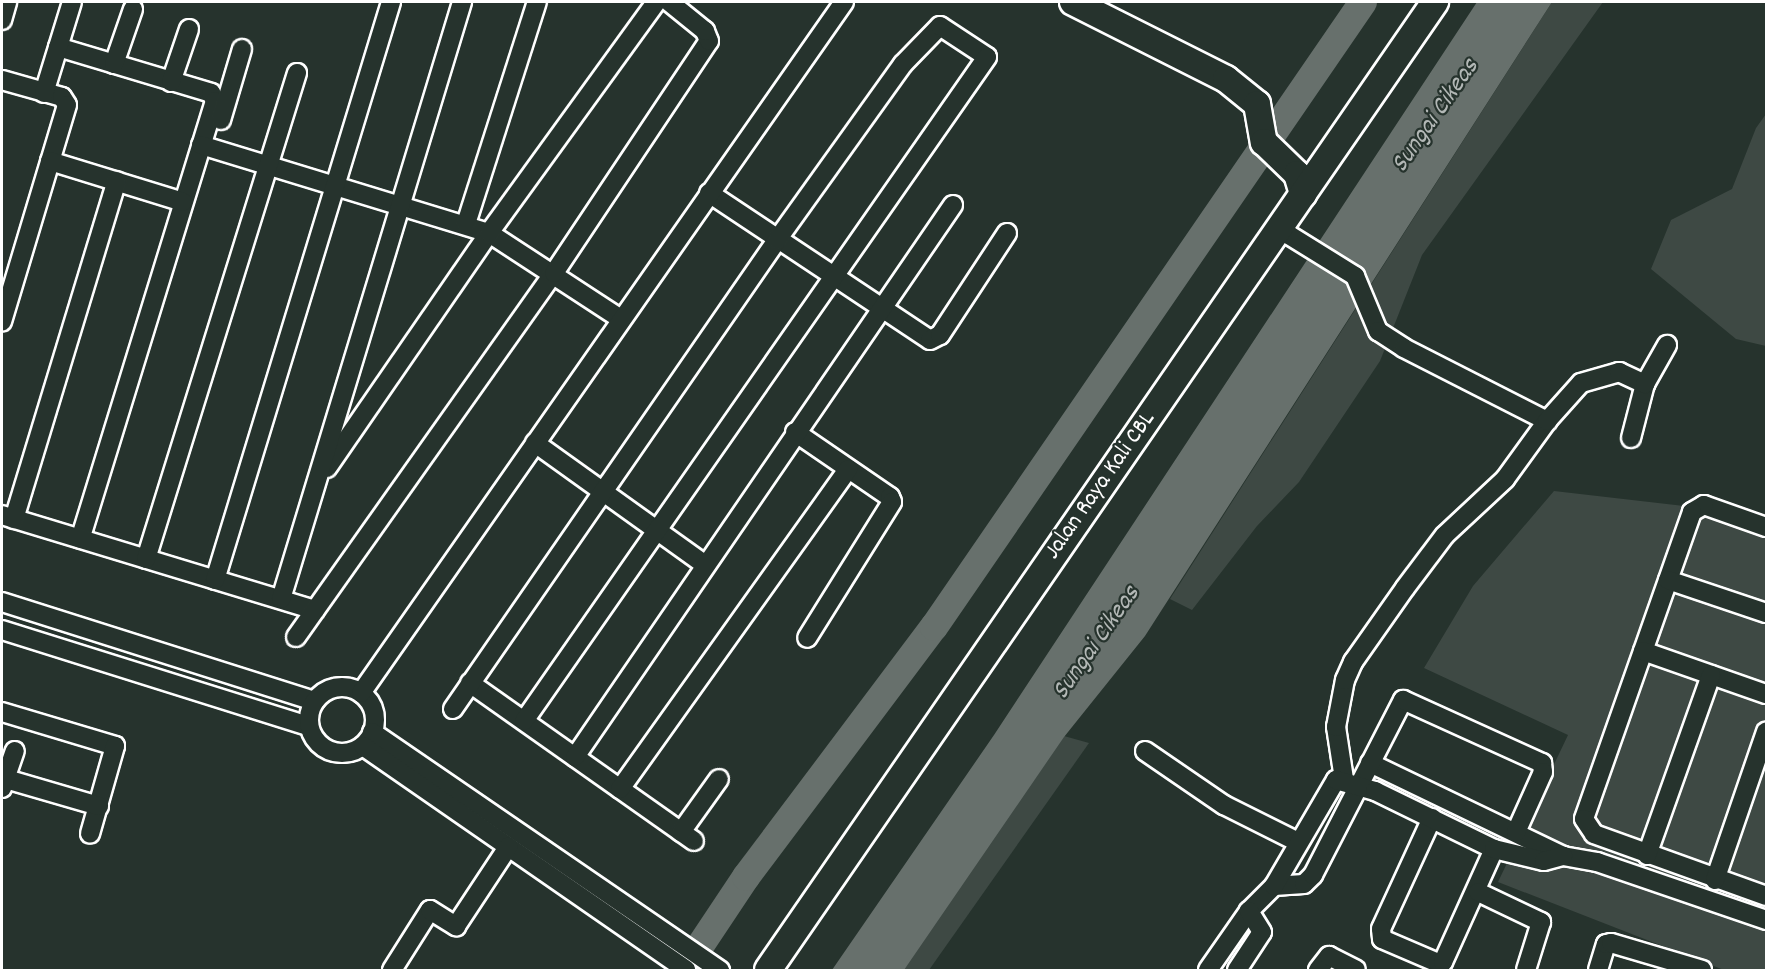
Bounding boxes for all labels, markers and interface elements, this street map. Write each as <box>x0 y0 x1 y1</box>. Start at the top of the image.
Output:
water label: Sungai Cikeas <box>1385 53 1487 179</box>
street label: Jalan Raya Kali CBL <box>1039 406 1163 566</box>
water label: Sungai Cikeas <box>1046 580 1148 706</box>

